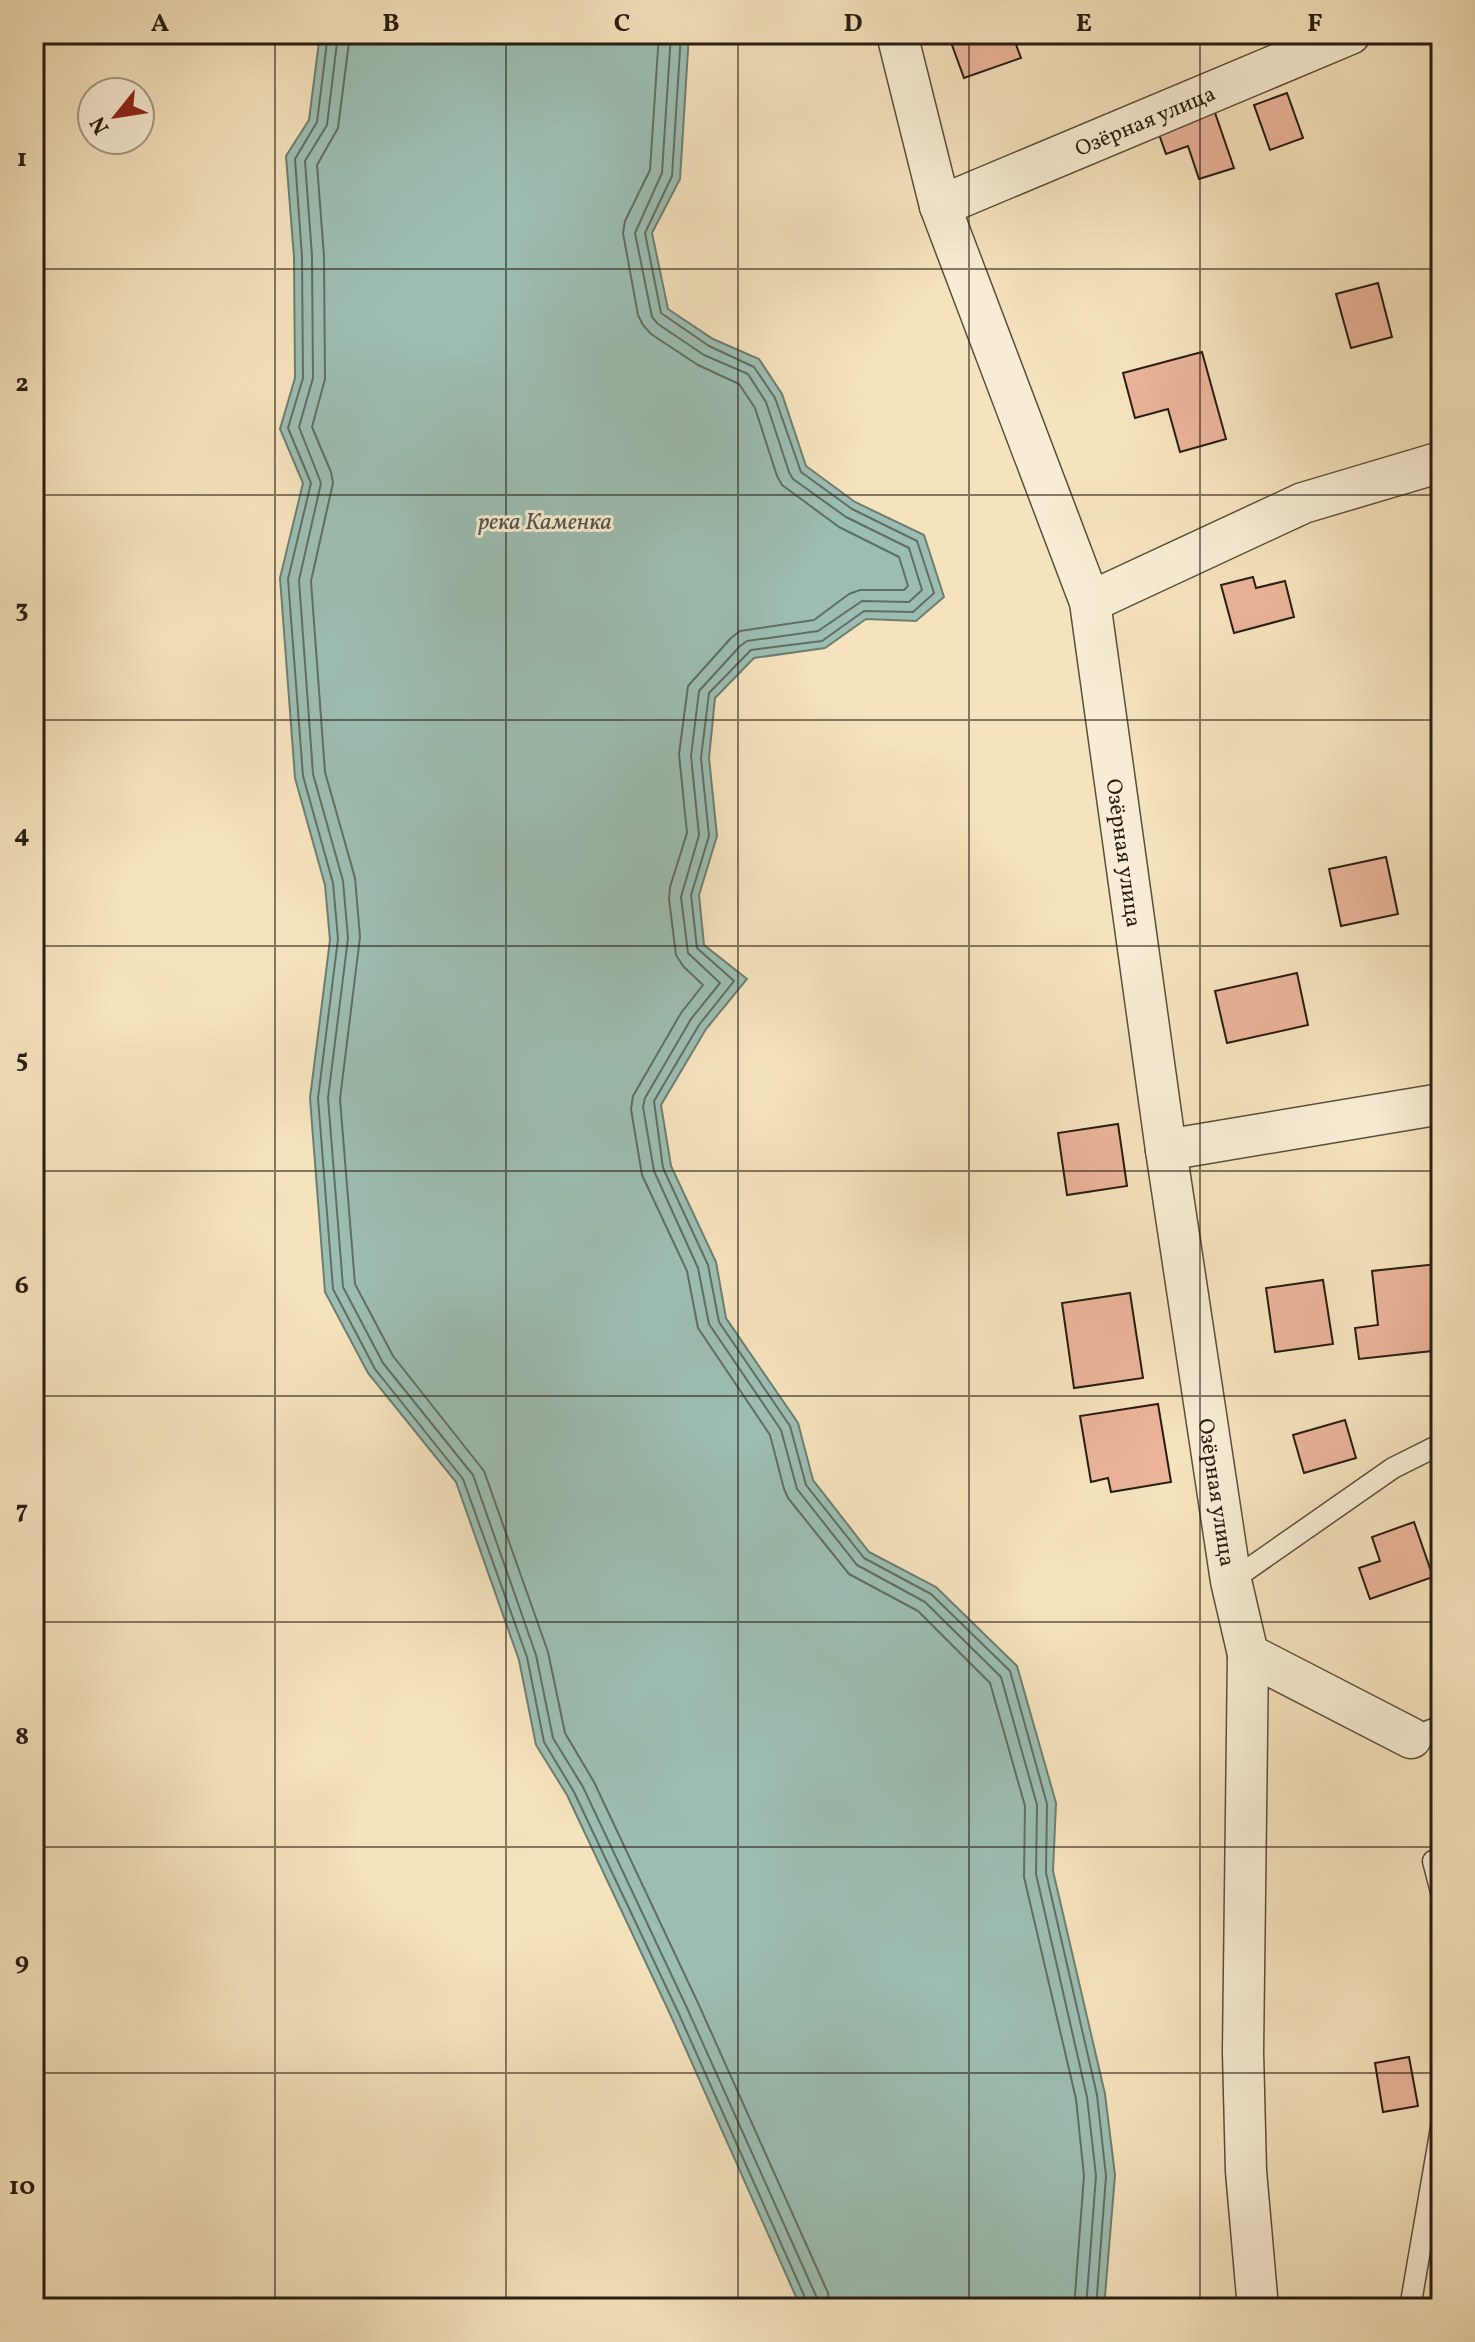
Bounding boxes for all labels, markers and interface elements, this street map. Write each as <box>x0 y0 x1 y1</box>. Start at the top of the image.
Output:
text: A <box>151 6 170 42</box>
text: B <box>382 6 400 42</box>
text: C <box>614 6 630 42</box>
text: D <box>843 6 863 42</box>
text: E <box>1076 6 1092 42</box>
text: F <box>1307 6 1323 42</box>
north arrow <box>76 76 156 156</box>
street label: Озёрная улица <box>1071 79 1221 166</box>
text: N <box>83 110 118 139</box>
text: 1 <box>17 141 27 177</box>
text: 2 <box>15 366 29 402</box>
water label: река Каменка <box>478 506 612 540</box>
text: 3 <box>15 592 29 628</box>
street label: Озёрная улица <box>1097 777 1148 929</box>
text: 4 <box>14 817 30 853</box>
text: 5 <box>16 1042 28 1078</box>
text: 6 <box>15 1268 29 1304</box>
street label: Озёрная улица <box>1189 1416 1242 1569</box>
text: 7 <box>16 1493 28 1529</box>
text: 8 <box>15 1719 29 1755</box>
text: 9 <box>15 1944 29 1980</box>
text: 10 <box>9 2169 35 2205</box>

